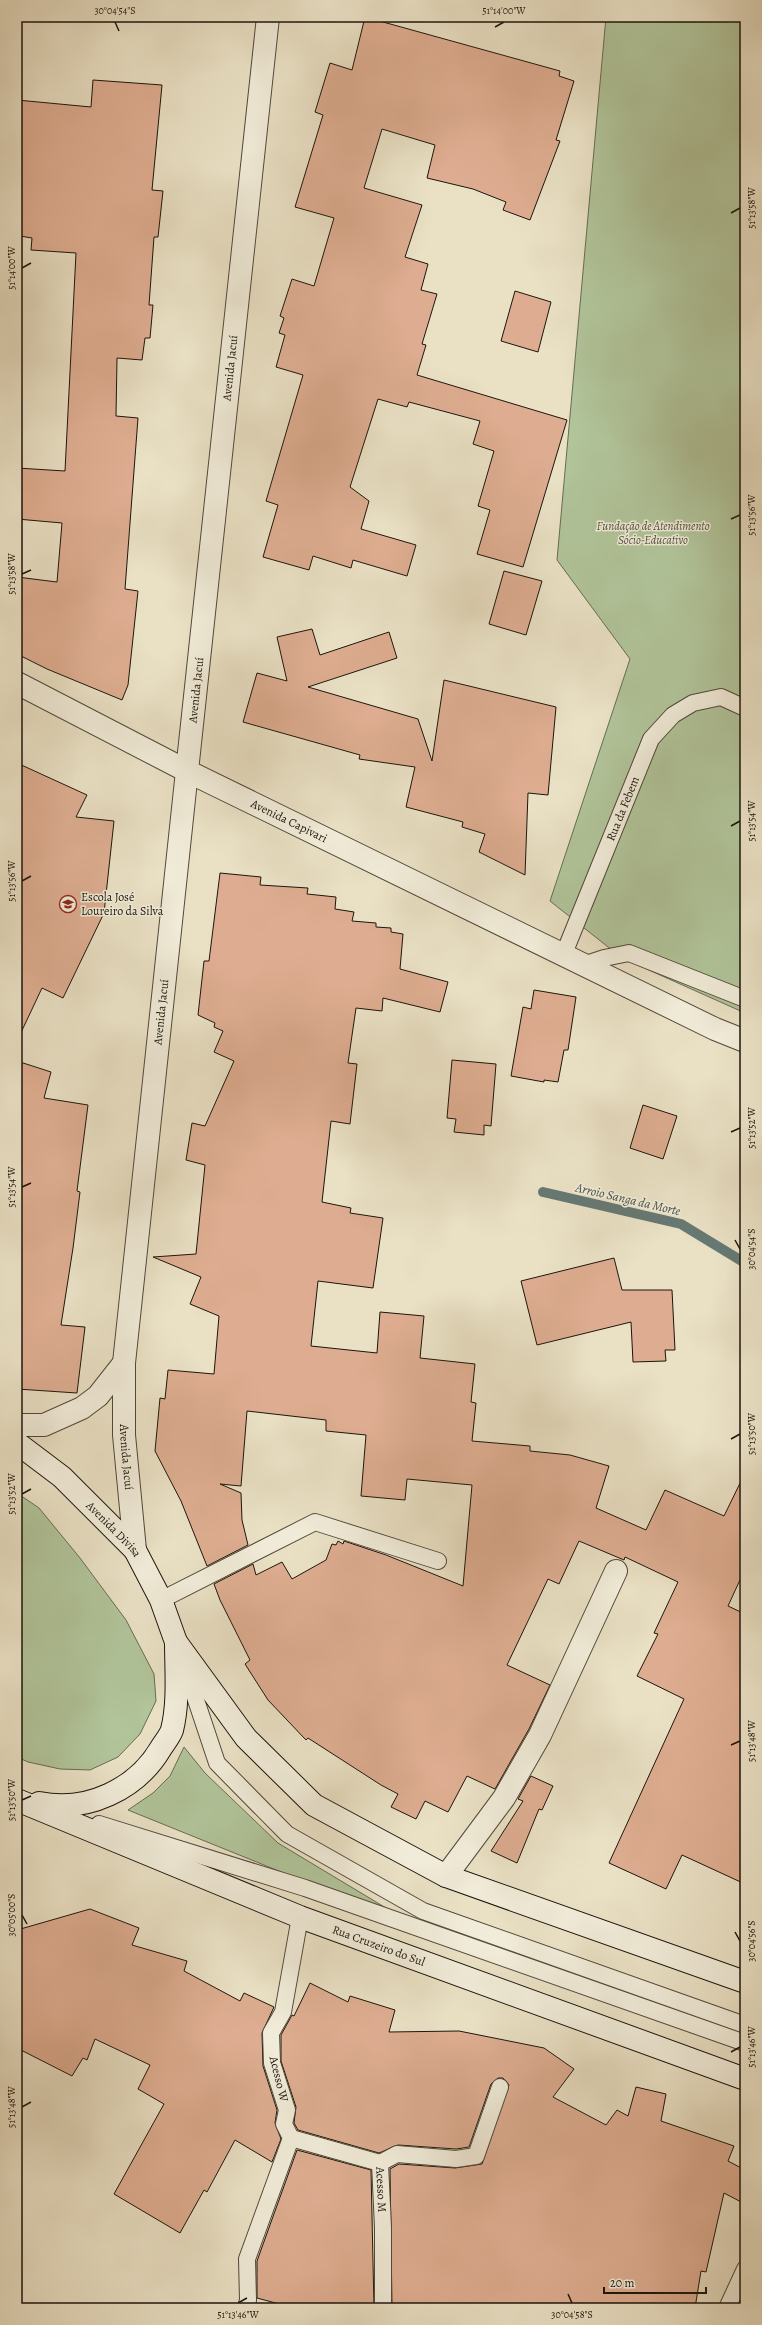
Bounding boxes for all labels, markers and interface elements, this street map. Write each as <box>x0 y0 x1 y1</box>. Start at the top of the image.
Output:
text: 30°04'54"S <box>94 4 136 17</box>
text: 51°14'00"W <box>482 4 526 17</box>
text: 51°13'58"W <box>745 187 758 229</box>
text: 51°14'00"W <box>5 246 18 290</box>
street label: Avenida Jacuí <box>219 334 241 403</box>
text: 51°13'56"W <box>745 494 758 536</box>
park label: Fundação de Atendimento Sócio-Educativo <box>596 518 710 548</box>
text: 51°13'58"W <box>5 553 18 595</box>
street label: Avenida Jacuí <box>185 656 207 725</box>
street label: Rua da Febem <box>602 774 643 843</box>
street label: Avenida Capivari <box>247 795 330 846</box>
text: 51°13'54"W <box>745 800 758 842</box>
text: 51°13'56"W <box>5 860 18 902</box>
place label: Escola José Loureiro da Silva <box>81 889 164 919</box>
school or university icon: Escola José Loureiro da Silva <box>58 894 78 914</box>
street label: Avenida Jacuí <box>150 978 172 1047</box>
text: 51°13'52"W <box>745 1107 758 1149</box>
text: 51°13'54"W <box>5 1166 18 1208</box>
water label: Arroio Sanga da Morte <box>573 1178 683 1219</box>
text: 30°04'54"S <box>745 1228 758 1270</box>
text: 51°13'50"W <box>745 1412 758 1455</box>
street label: Avenida Jacuí <box>116 1423 137 1491</box>
text: 51°13'52"W <box>5 1473 18 1515</box>
street label: Avenida Divisa <box>82 1497 145 1560</box>
text: 51°13'48"W <box>745 1719 758 1762</box>
text: 51°13'50"W <box>5 1778 18 1821</box>
text: 30°05'00"S <box>5 1894 18 1936</box>
text: 30°04'56"S <box>745 1920 758 1962</box>
street label: Rua Cruzeiro do Sul <box>330 1921 427 1970</box>
text: 51°13'46"W <box>745 2026 758 2068</box>
street label: Acesso W <box>265 2054 293 2104</box>
text: 51°13'48"W <box>5 2085 18 2128</box>
street label: Acesso M <box>372 2166 390 2213</box>
scale bar <box>604 2269 706 2295</box>
text: 20 m <box>610 2275 634 2291</box>
text: 51°13'46"W <box>217 2308 259 2321</box>
text: 30°04'58"S <box>551 2308 593 2321</box>

